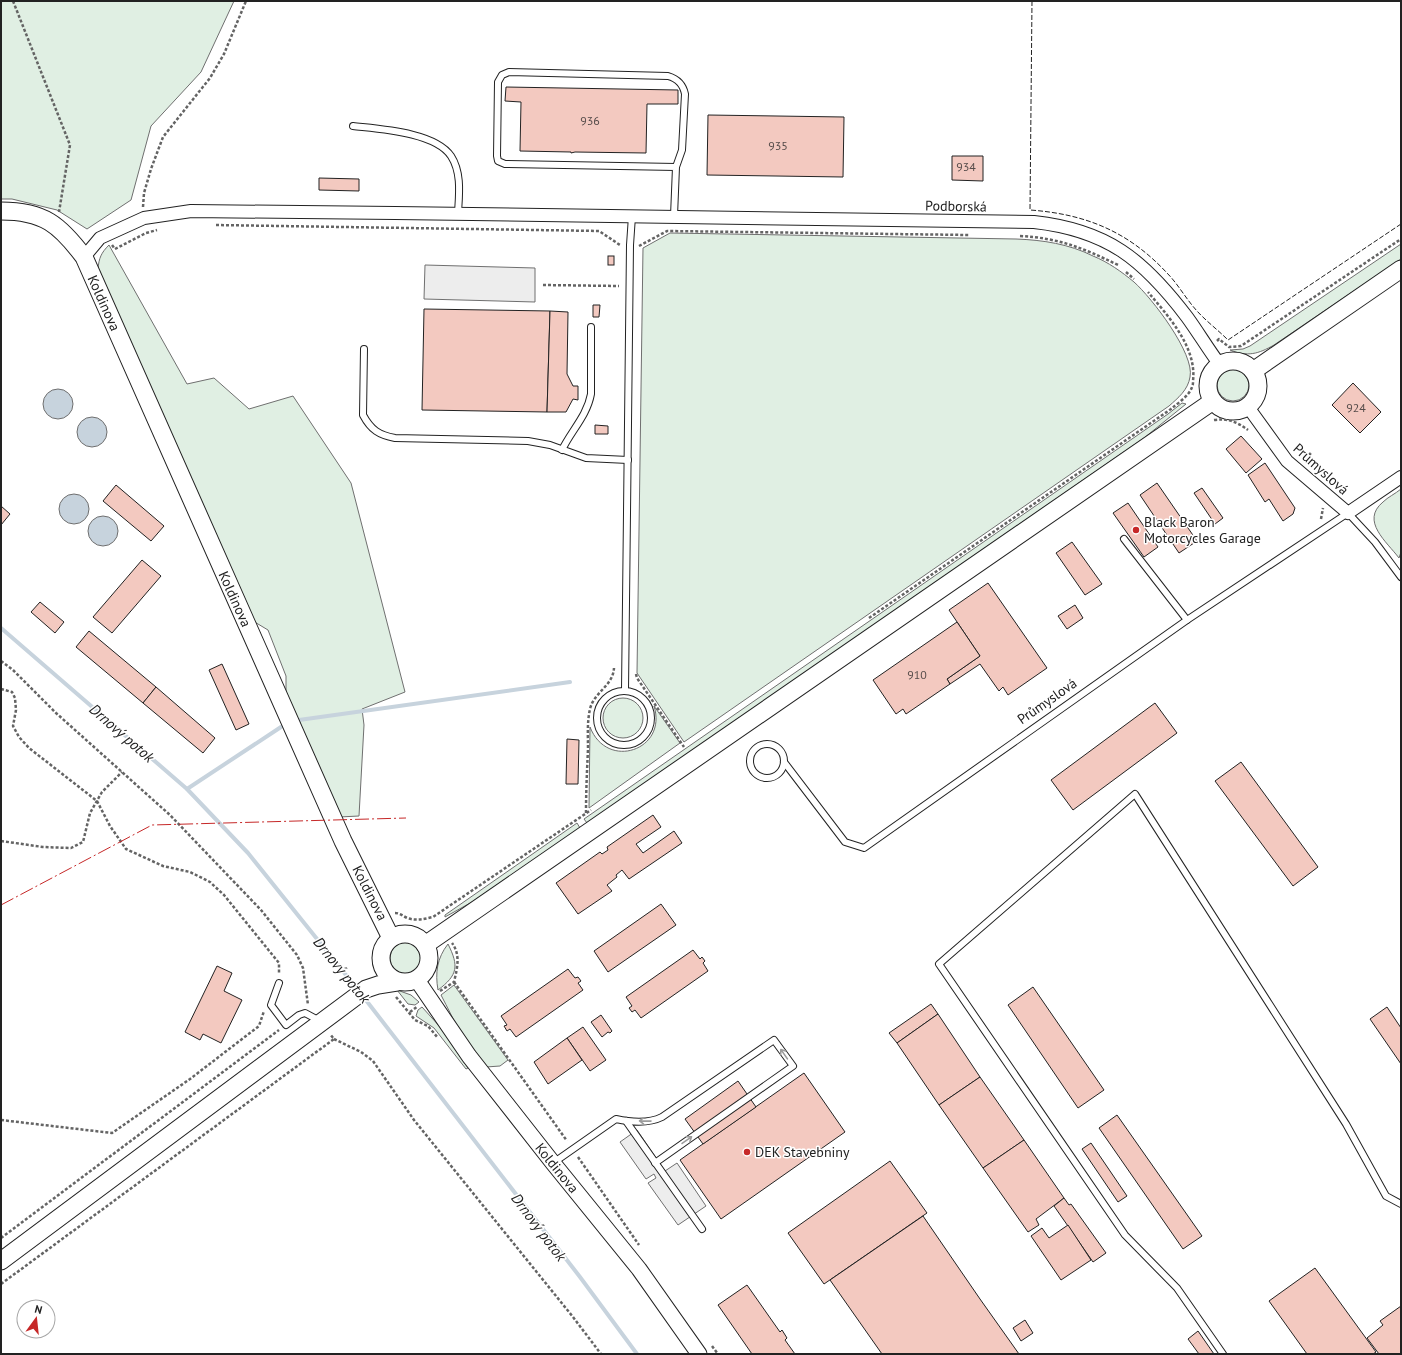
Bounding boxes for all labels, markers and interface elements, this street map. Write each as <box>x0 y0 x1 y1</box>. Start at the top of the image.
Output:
house number: 936 <box>580 113 600 128</box>
house number: 935 <box>768 138 788 153</box>
house number: 934 <box>956 159 976 174</box>
street label: Podborská <box>925 196 987 216</box>
street label: Koldinova <box>84 272 124 334</box>
house number: 924 <box>1346 400 1366 415</box>
street label: Průmyslová <box>1290 439 1353 499</box>
place label: Black Baron Motorcycles Garage <box>1144 513 1261 547</box>
marker: Black Baron Motorcycles Garage <box>1131 525 1141 535</box>
street label: Koldinova <box>215 568 255 630</box>
house number: 910 <box>907 667 927 682</box>
street label: Průmyslová <box>1014 674 1080 728</box>
water label: Drnový potok <box>86 700 159 767</box>
street label: Koldinova <box>348 862 392 924</box>
water label: Drnový potok <box>309 933 375 1008</box>
one-way arrow <box>780 1049 788 1060</box>
one-way arrow <box>639 1117 652 1125</box>
one-way arrow <box>681 1136 692 1144</box>
street label: Koldinova <box>531 1139 583 1197</box>
place label: DEK Stavebniny <box>755 1143 850 1161</box>
marker: DEK Stavebniny <box>742 1147 752 1157</box>
water label: Drnový potok <box>507 1189 571 1266</box>
north arrow <box>16 1299 56 1339</box>
text: N <box>33 1302 44 1317</box>

